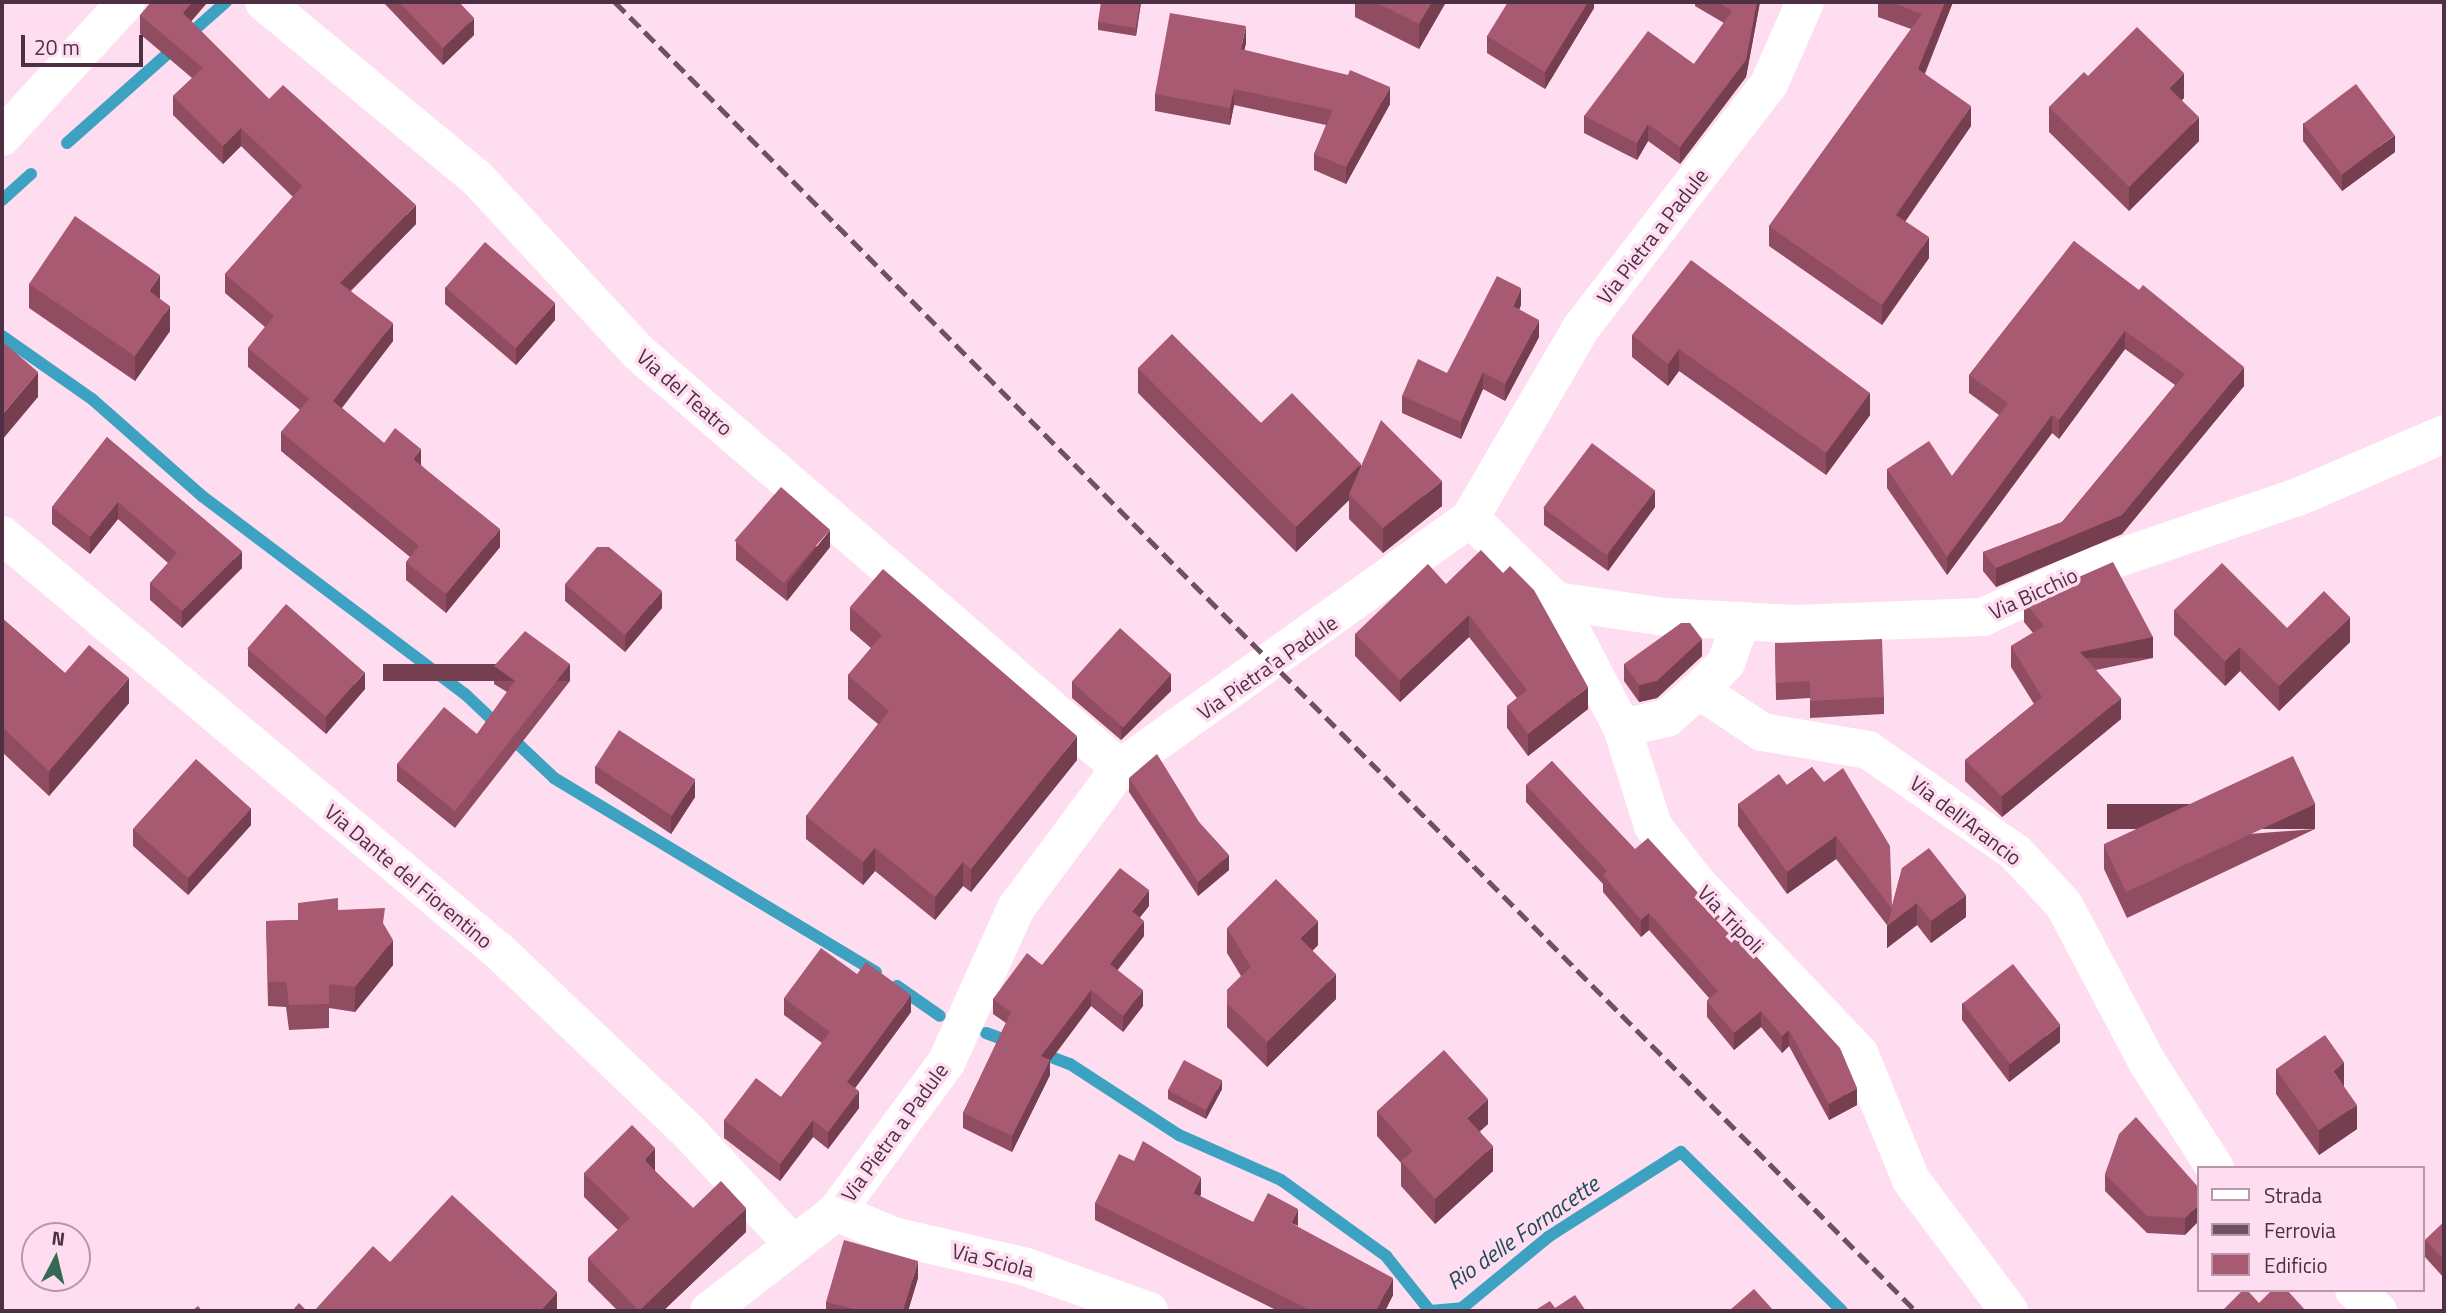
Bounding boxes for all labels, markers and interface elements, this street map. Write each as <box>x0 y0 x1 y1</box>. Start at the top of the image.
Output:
scale bar <box>24 21 147 65</box>
text: 20 m <box>34 31 80 63</box>
street label: Via Pietra a Padule <box>1591 163 1713 309</box>
street label: Via del Teatro <box>632 343 738 441</box>
street label: Via Bicchio <box>1985 562 2081 624</box>
street label: Via Pietra a Padule <box>1192 609 1342 725</box>
street label: Via dell'Arancio <box>1905 770 2027 870</box>
street label: Via Dante del Fiorentino <box>320 799 498 953</box>
street label: Via Tripoli <box>1693 880 1769 958</box>
street label: Via Pietra a Padule <box>835 1058 953 1206</box>
legend <box>2198 1166 2425 1292</box>
water label: Rio delle Fornacette <box>1442 1170 1604 1296</box>
text: Strada <box>2264 1179 2322 1211</box>
text: Ferrovia <box>2264 1214 2336 1246</box>
north arrow <box>21 1222 91 1292</box>
text: N <box>50 1222 67 1253</box>
street label: Via Sciola <box>949 1238 1037 1282</box>
text: Edificio <box>2264 1249 2328 1281</box>

